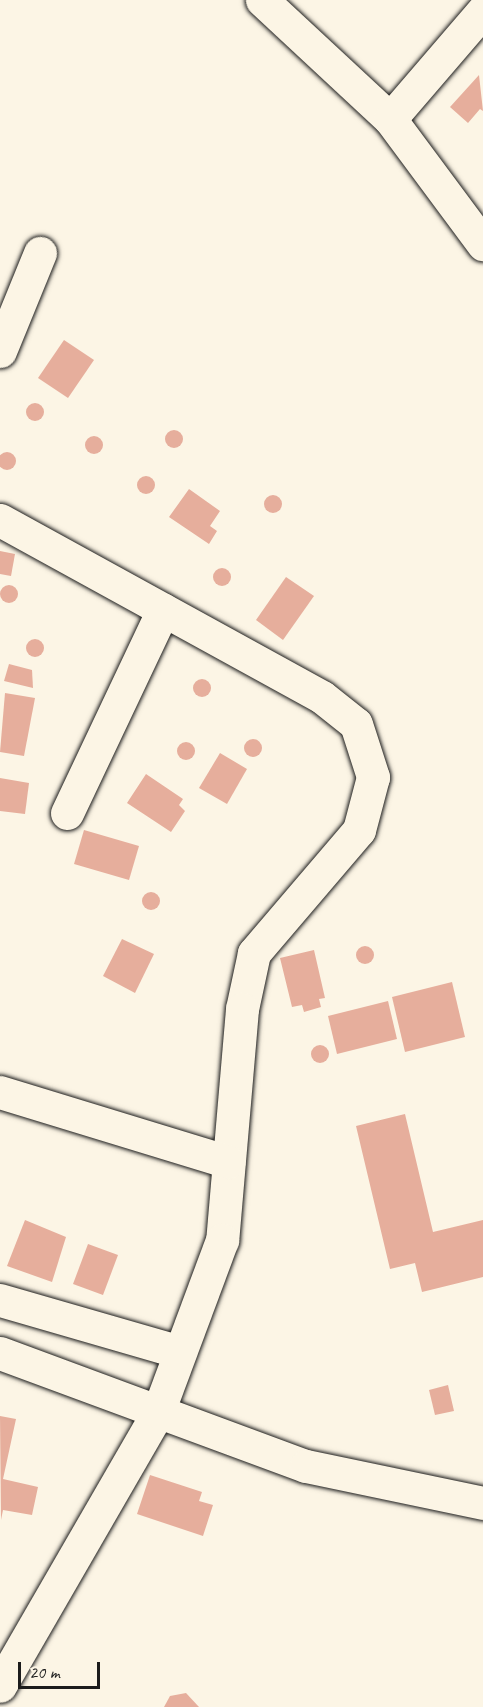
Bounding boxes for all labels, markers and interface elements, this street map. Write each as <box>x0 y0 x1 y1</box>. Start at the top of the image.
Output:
scale bar <box>21 1650 104 1688</box>
text: 20 m <box>29 1661 60 1683</box>

